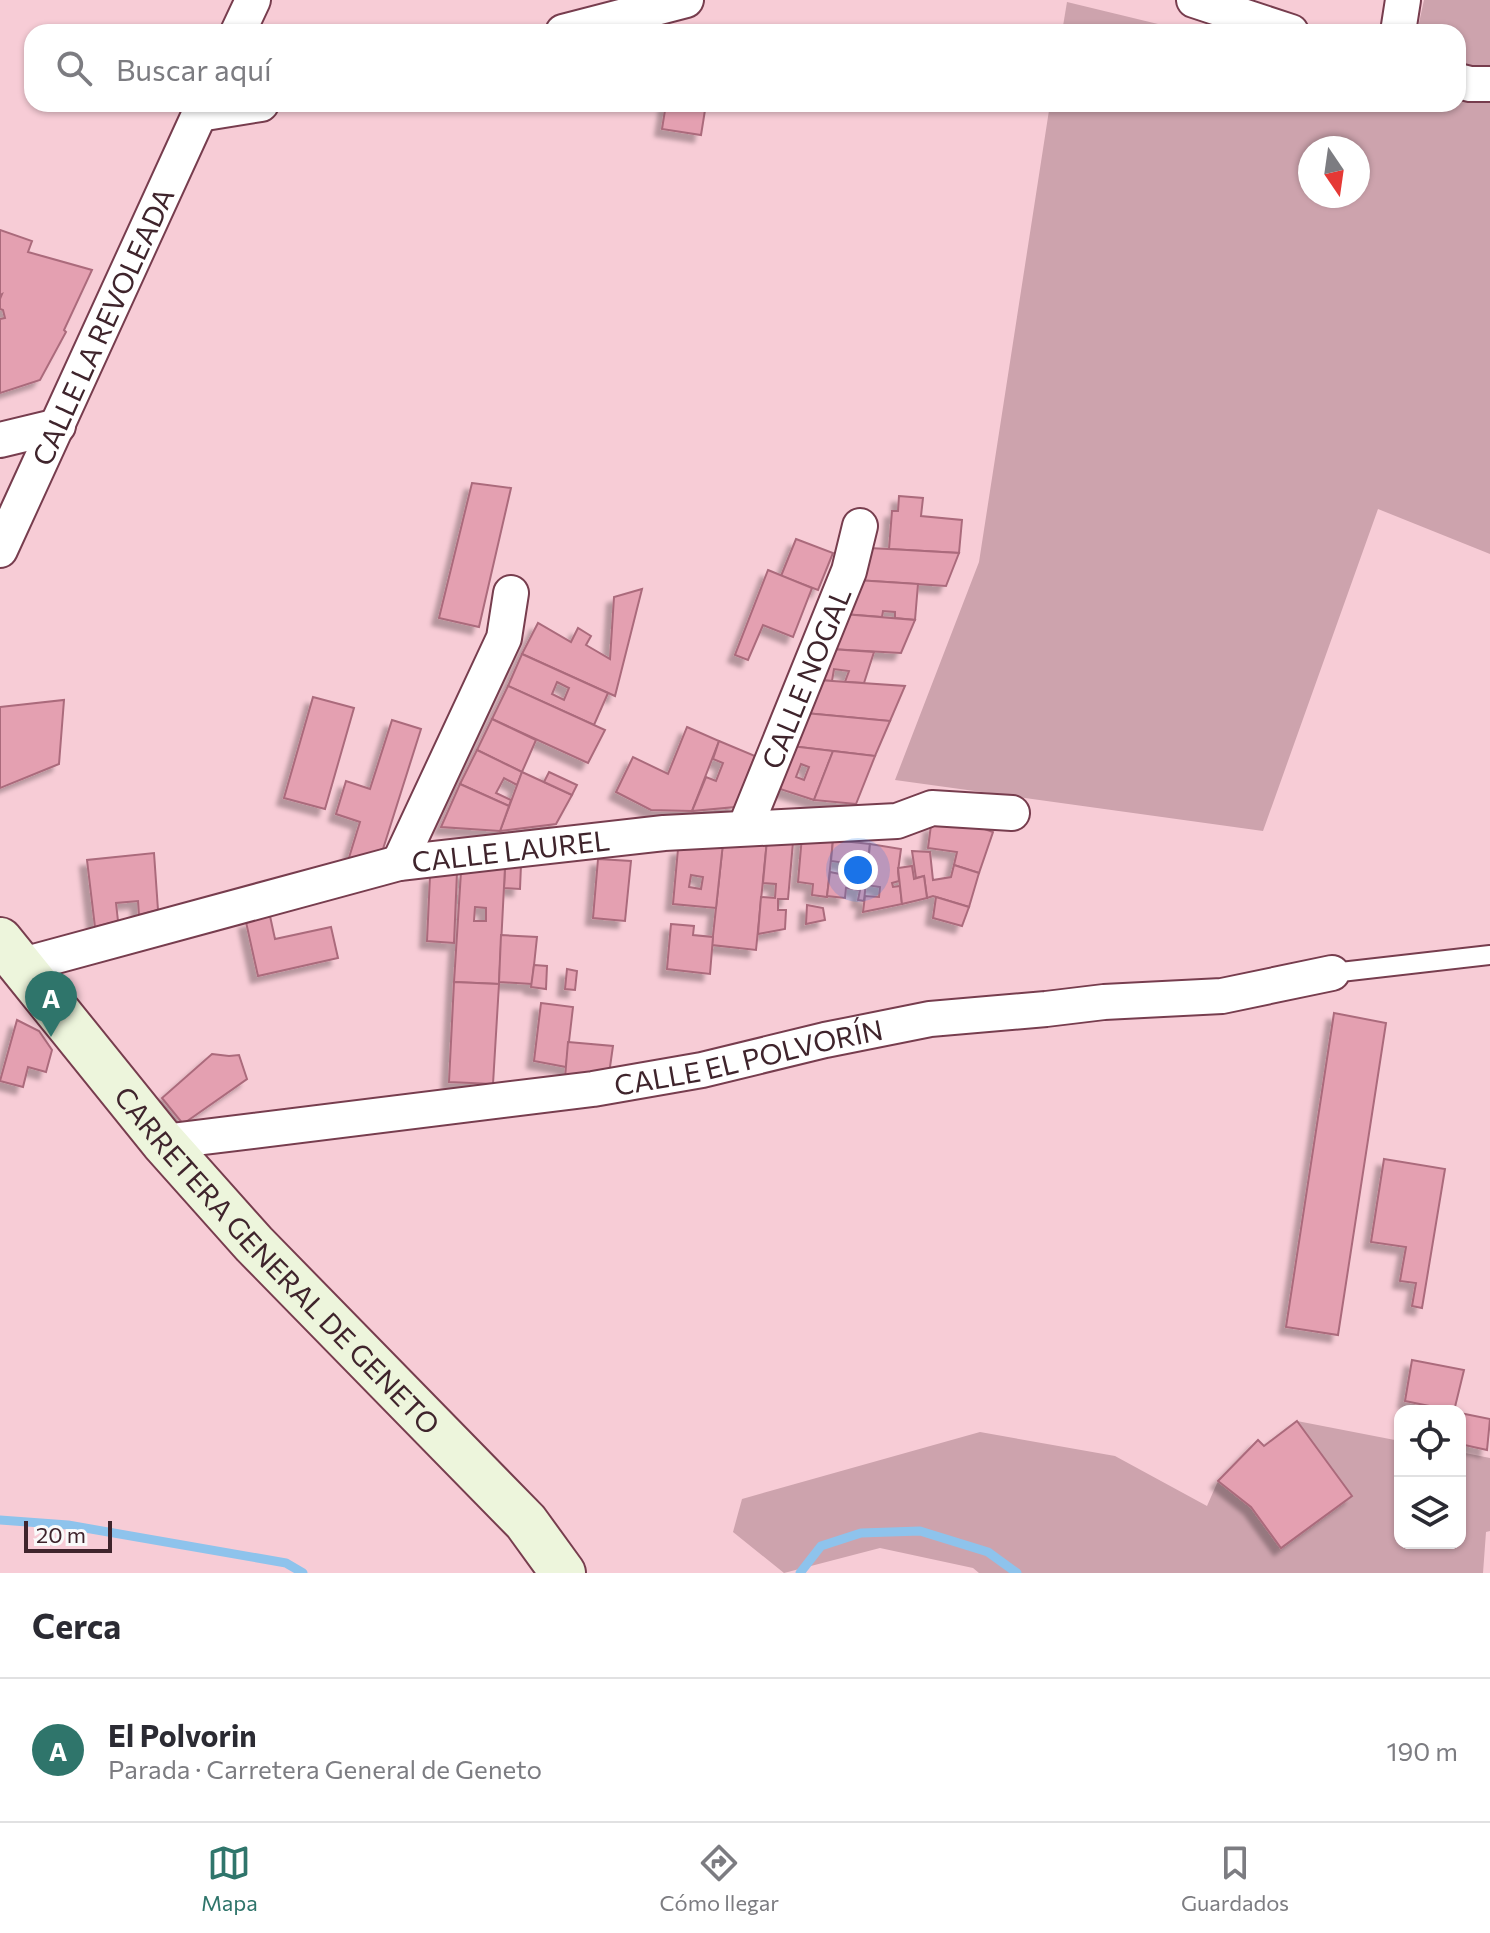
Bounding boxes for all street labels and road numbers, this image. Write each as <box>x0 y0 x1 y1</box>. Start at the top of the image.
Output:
street label: CALLE LA REVOLEADA <box>24 182 180 470</box>
street label: CALLE NOGAL <box>754 582 858 773</box>
street label: CALLE LAUREL <box>410 822 611 878</box>
street label: CALLE EL POLVORÍN <box>611 1012 886 1102</box>
street label: CARRETERA GENERAL DE GENETO <box>108 1079 447 1441</box>

